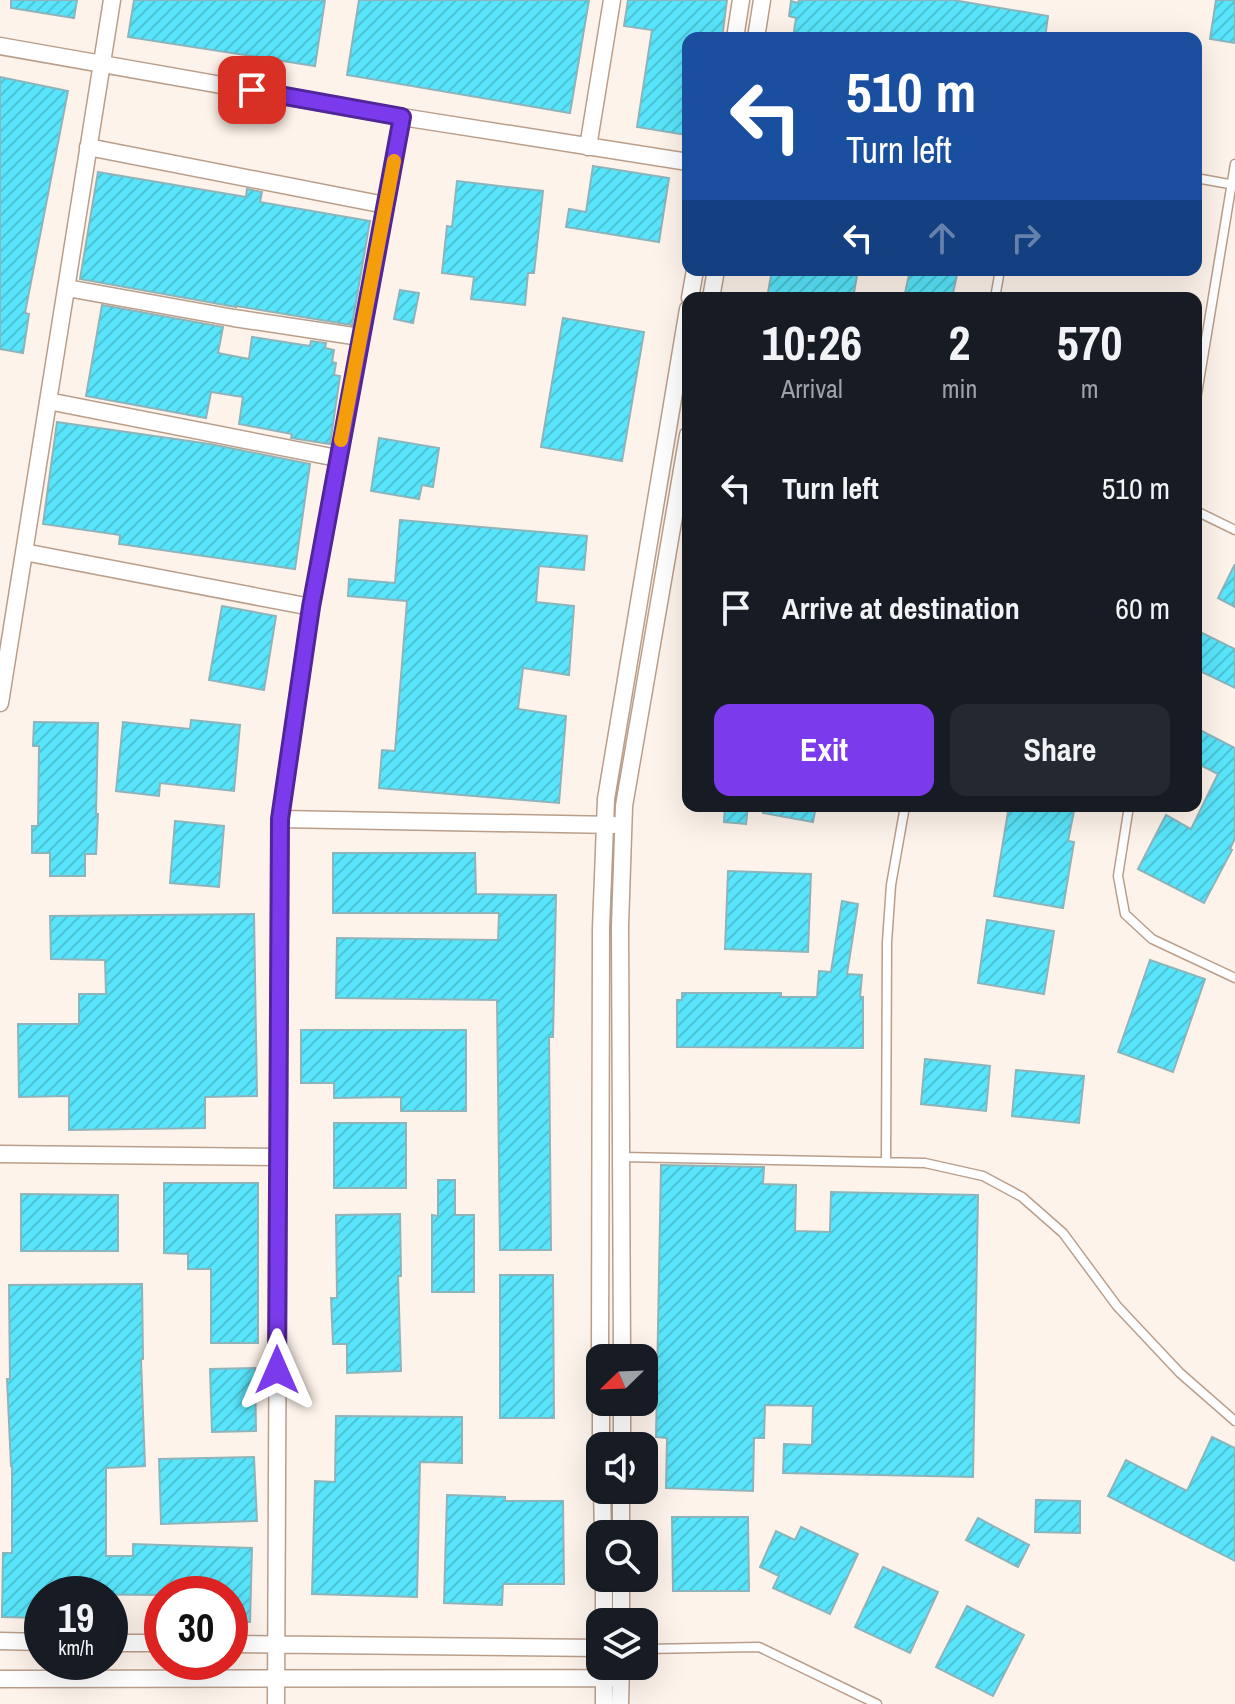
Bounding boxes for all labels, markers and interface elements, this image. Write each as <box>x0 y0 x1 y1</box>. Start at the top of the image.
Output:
text: 510 m <box>846 54 976 129</box>
pin <box>218 56 286 124</box>
icon: left <box>714 64 818 168</box>
icon: arrive <box>230 68 274 112</box>
text: Turn left <box>846 126 952 174</box>
icon: left <box>836 216 880 260</box>
icon: ahead <box>920 216 964 260</box>
icon: right <box>1004 216 1048 260</box>
text: 10:26 <box>762 310 862 375</box>
text: 2 <box>949 310 970 375</box>
text: 570 <box>1057 310 1122 375</box>
text: Arrival <box>781 371 843 406</box>
text: min <box>942 371 977 406</box>
text: m <box>1081 371 1099 406</box>
icon: left <box>714 466 758 510</box>
text: Turn left <box>782 468 879 508</box>
text: 510 m <box>1102 468 1170 508</box>
icon: arrive <box>714 586 758 630</box>
text: Arrive at destination <box>782 588 1020 628</box>
text: 60 m <box>1115 588 1170 628</box>
button: Exit <box>714 704 934 796</box>
button: Share <box>950 704 1170 796</box>
position arrow <box>235 1328 319 1412</box>
north arrow <box>586 1344 658 1416</box>
map controls <box>586 1344 658 1680</box>
button: sound <box>586 1432 658 1504</box>
button: search <box>586 1520 658 1592</box>
speed limit sign: 30 <box>144 1576 248 1680</box>
text: 19 <box>58 1591 94 1644</box>
button: layers <box>586 1608 658 1680</box>
text: km/h <box>58 1634 94 1661</box>

